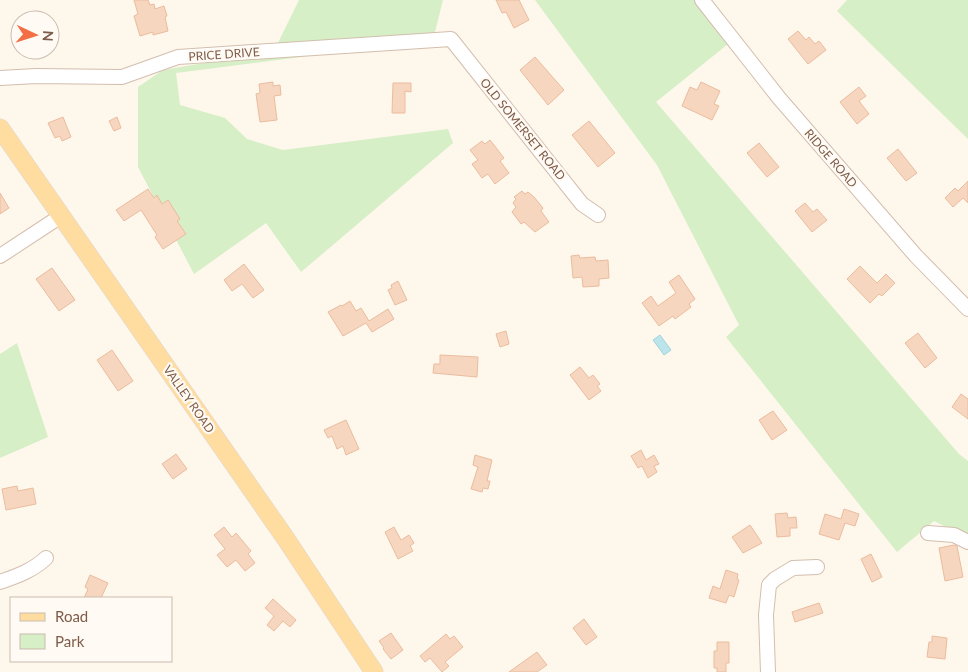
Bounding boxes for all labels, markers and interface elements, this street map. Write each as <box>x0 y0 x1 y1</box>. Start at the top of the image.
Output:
north arrow <box>10 10 60 60</box>
text: N <box>40 30 57 42</box>
street label: PRICE DRIVE <box>188 44 260 64</box>
street label: OLD SOMERSET ROAD <box>477 75 569 183</box>
street label: RIDGE ROAD <box>801 126 861 190</box>
street label: VALLEY ROAD <box>160 362 218 436</box>
legend <box>10 597 172 662</box>
text: Road <box>55 607 88 625</box>
text: Park <box>55 632 85 650</box>

